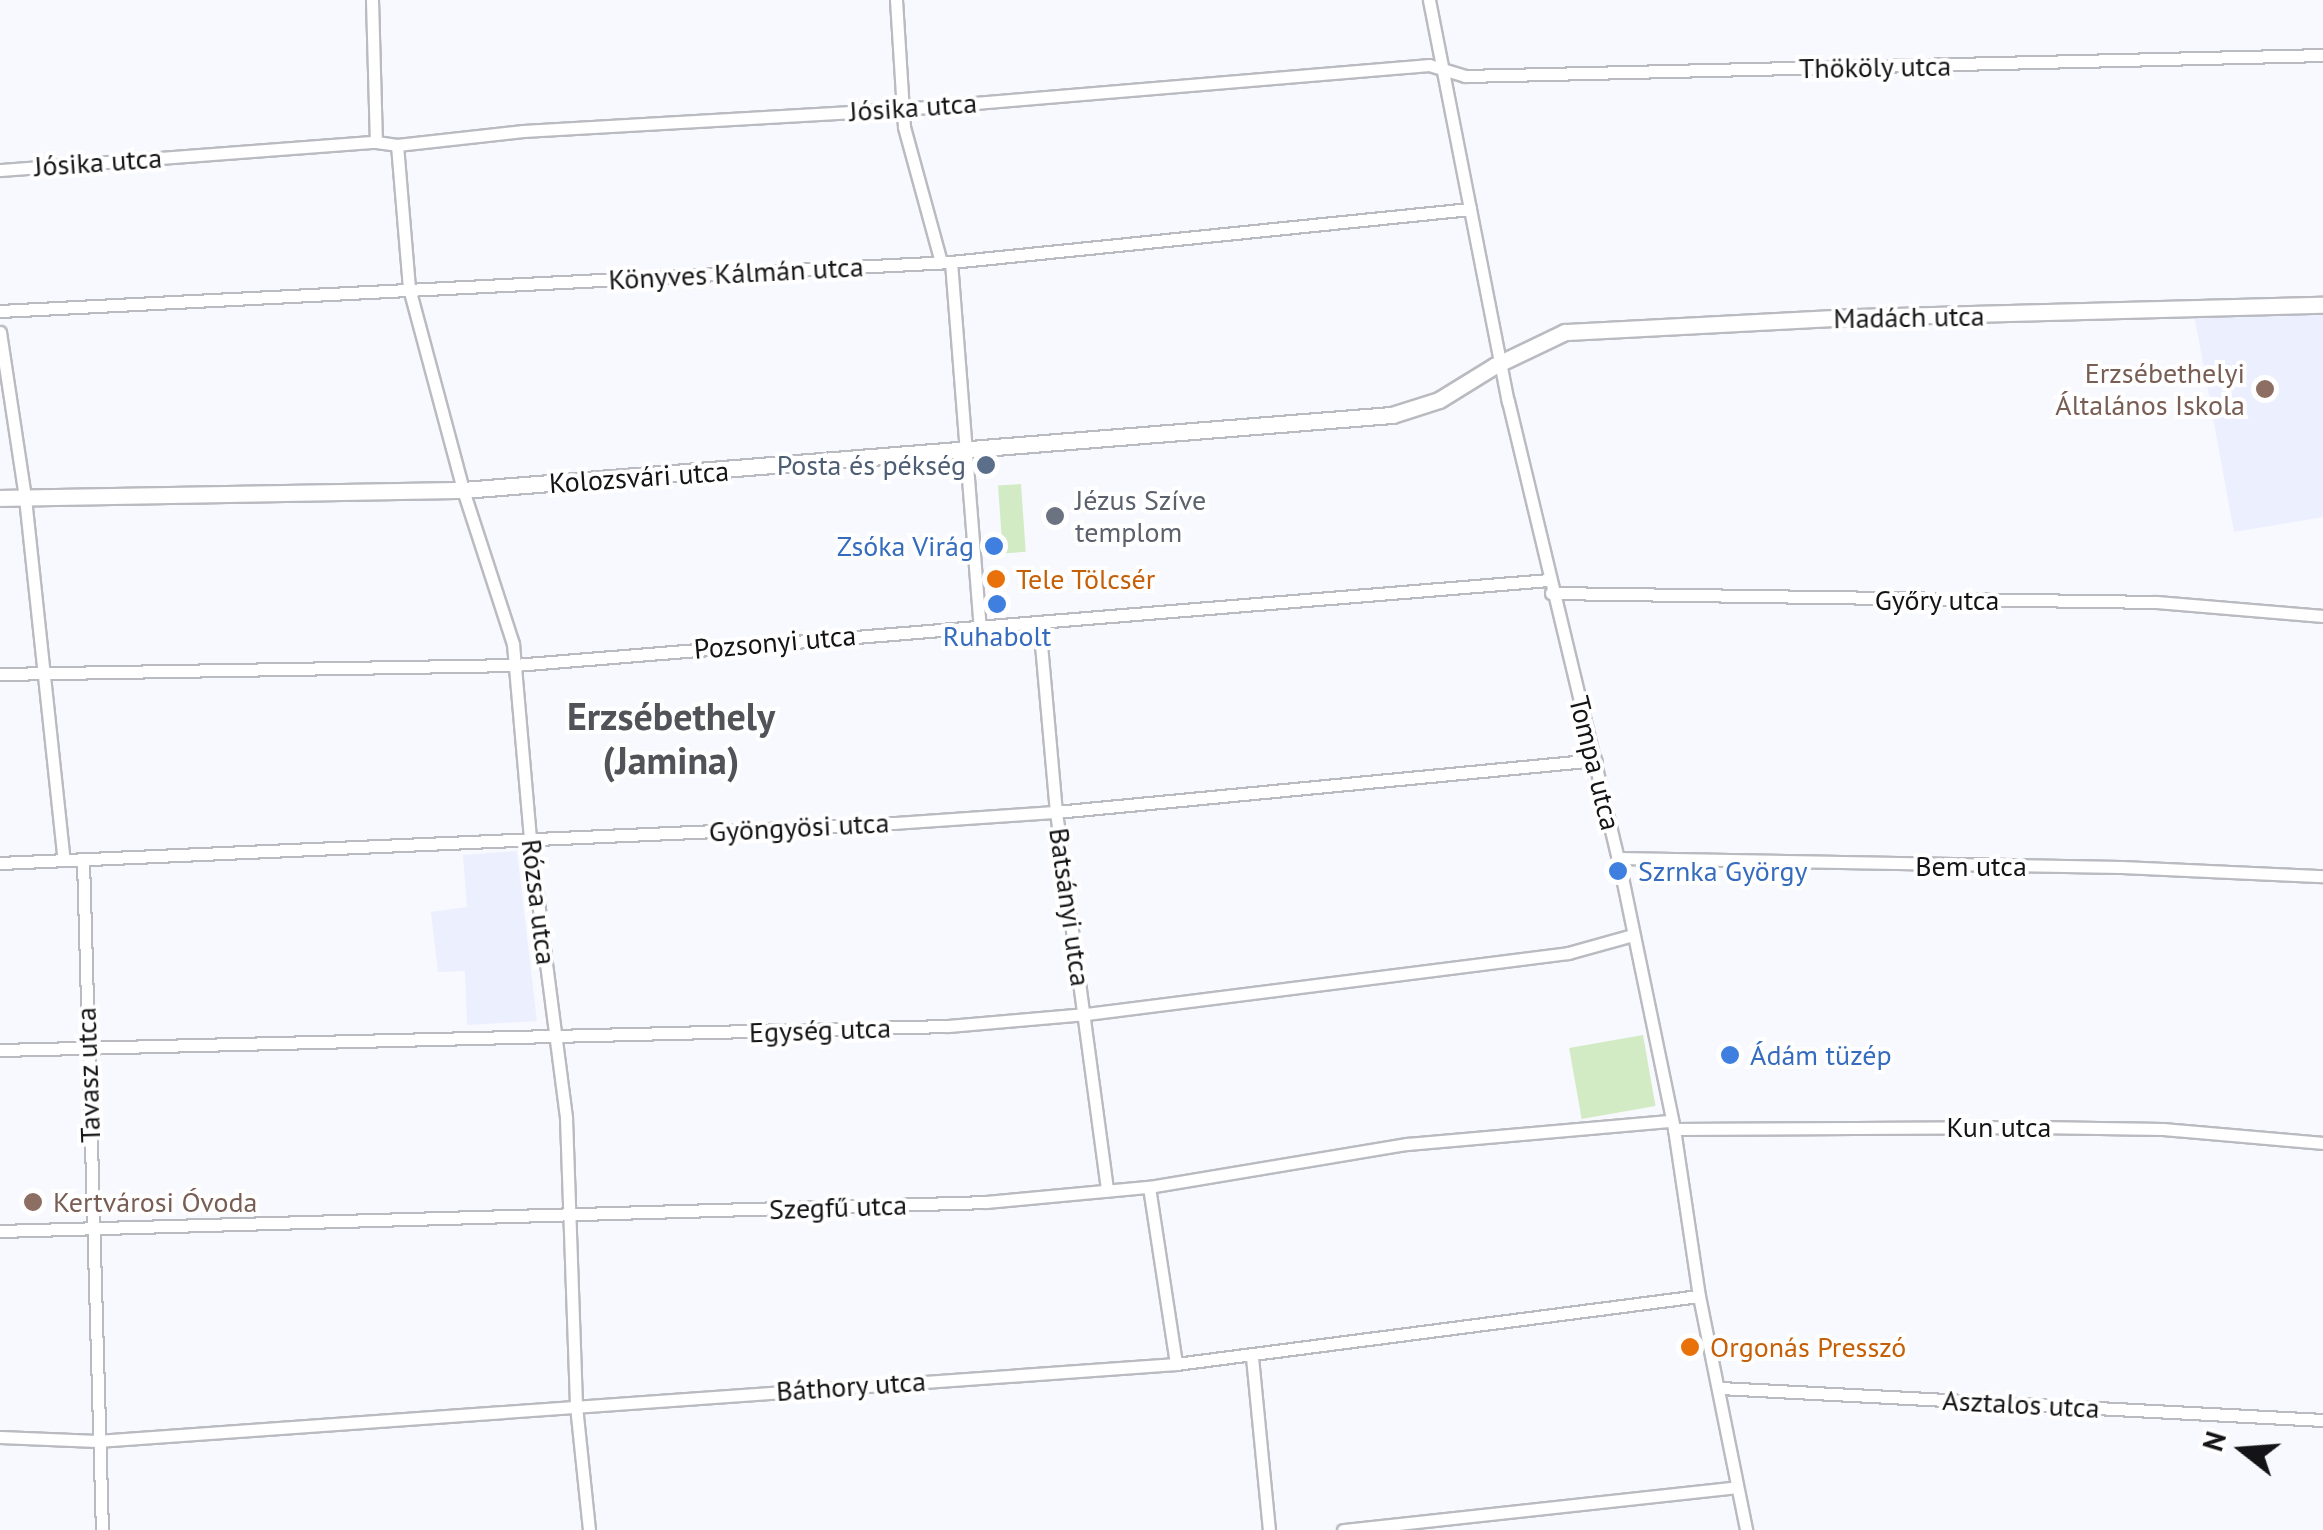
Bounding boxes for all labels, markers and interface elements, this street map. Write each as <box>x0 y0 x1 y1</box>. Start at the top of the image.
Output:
street label: Thököly utca <box>1798 49 1952 85</box>
street label: Jósika utca <box>848 86 978 128</box>
street label: Jósika utca <box>33 141 163 183</box>
street label: Könyves Kálmán utca <box>608 250 864 296</box>
street label: Madách utca <box>1833 299 1985 335</box>
place label: Erzsébethelyi Általános Iskola <box>2055 356 2245 422</box>
marker: Erzsébethelyi Általános Iskola <box>2254 378 2276 400</box>
place label: Posta és pékség <box>777 448 966 482</box>
street label: Kolozsvári utca <box>548 454 730 500</box>
marker: Posta és pékség <box>975 454 997 476</box>
place label: Jézus Szíve templom <box>1075 483 1206 549</box>
marker: Jézus Szíve templom <box>1044 505 1066 527</box>
place label: Zsóka Virág <box>836 529 974 563</box>
marker: Zsóka Virág <box>983 535 1005 557</box>
place label: Tele Tölcsér <box>1016 562 1156 596</box>
marker: Tele Tölcsér <box>985 568 1007 590</box>
street label: Győry utca <box>1874 583 2000 617</box>
marker: Ruhabolt <box>986 593 1008 615</box>
street label: Pozsonyi utca <box>693 618 857 666</box>
place label: Ruhabolt <box>943 619 1051 653</box>
street label: Tompa utca <box>1562 692 1628 834</box>
district label: Erzsébethely (Jamina) <box>567 693 775 782</box>
street label: Gyöngyösi utca <box>708 805 890 849</box>
street label: Batsányi utca <box>1042 826 1098 988</box>
street label: Rózsa utca <box>515 837 563 967</box>
street label: Bem utca <box>1915 849 2027 883</box>
place label: Szrnka György <box>1638 854 1807 888</box>
marker: Szrnka György <box>1607 860 1629 882</box>
street label: Tavasz utca <box>69 1006 107 1144</box>
street label: Egység utca <box>748 1011 892 1049</box>
place label: Ádám tüzép <box>1750 1038 1892 1072</box>
marker: Ádám tüzép <box>1719 1044 1741 1066</box>
street label: Kun utca <box>1947 1110 2051 1144</box>
place label: Kertvárosi Óvoda <box>53 1185 257 1219</box>
street label: Szegfű utca <box>768 1188 908 1226</box>
marker: Kertvárosi Óvoda <box>22 1191 44 1213</box>
place label: Orgonás Presszó <box>1710 1330 1906 1364</box>
marker: Orgonás Presszó <box>1679 1336 1701 1358</box>
street label: Báthory utca <box>775 1364 927 1408</box>
street label: Asztalos utca <box>1942 1383 2100 1425</box>
north arrow <box>2193 1400 2293 1500</box>
text: N <box>2193 1427 2234 1455</box>

